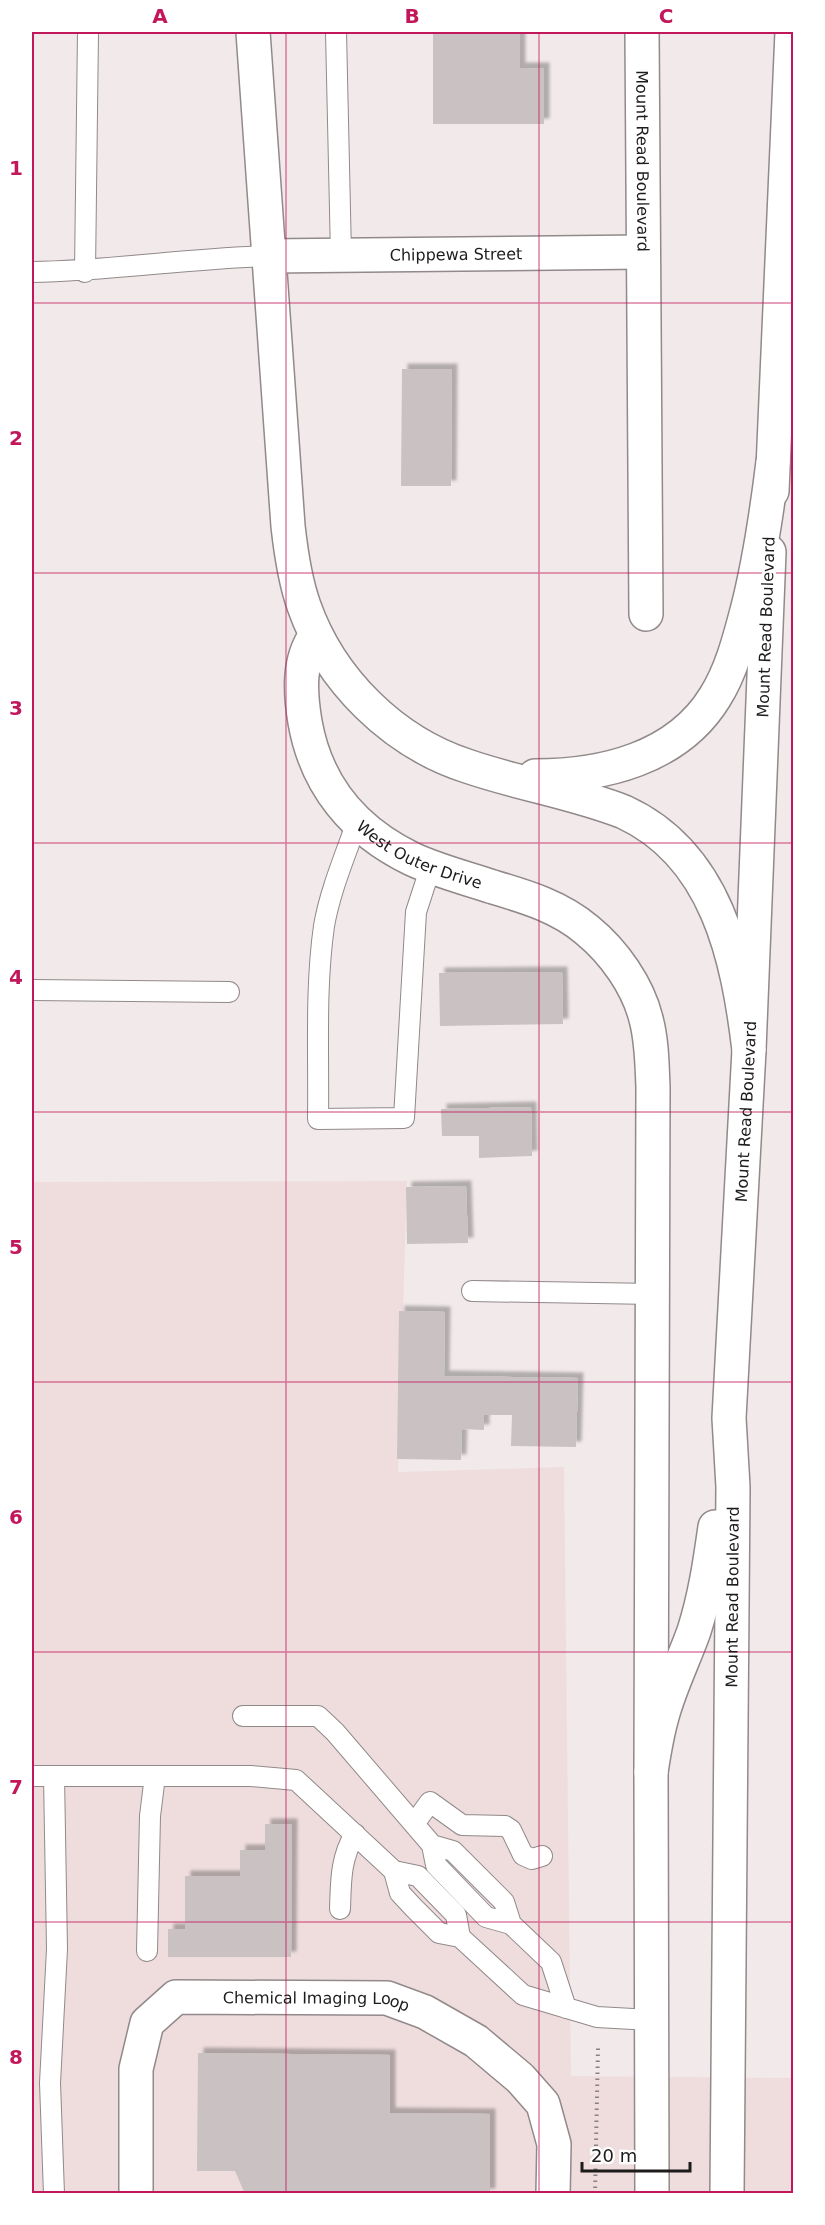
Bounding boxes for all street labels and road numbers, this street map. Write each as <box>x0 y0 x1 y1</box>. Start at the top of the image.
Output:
street label: Mount Read Boulevard <box>633 70 653 252</box>
street label: Chippewa Street <box>390 244 522 264</box>
street label: Mount Read Boulevard <box>753 536 779 718</box>
street label: West Outer Drive <box>353 816 485 892</box>
street label: Mount Read Boulevard <box>731 1021 760 1203</box>
street label: Mount Read Boulevard <box>722 1506 742 1688</box>
street label: Chemical Imaging Loop <box>223 1988 413 2015</box>

